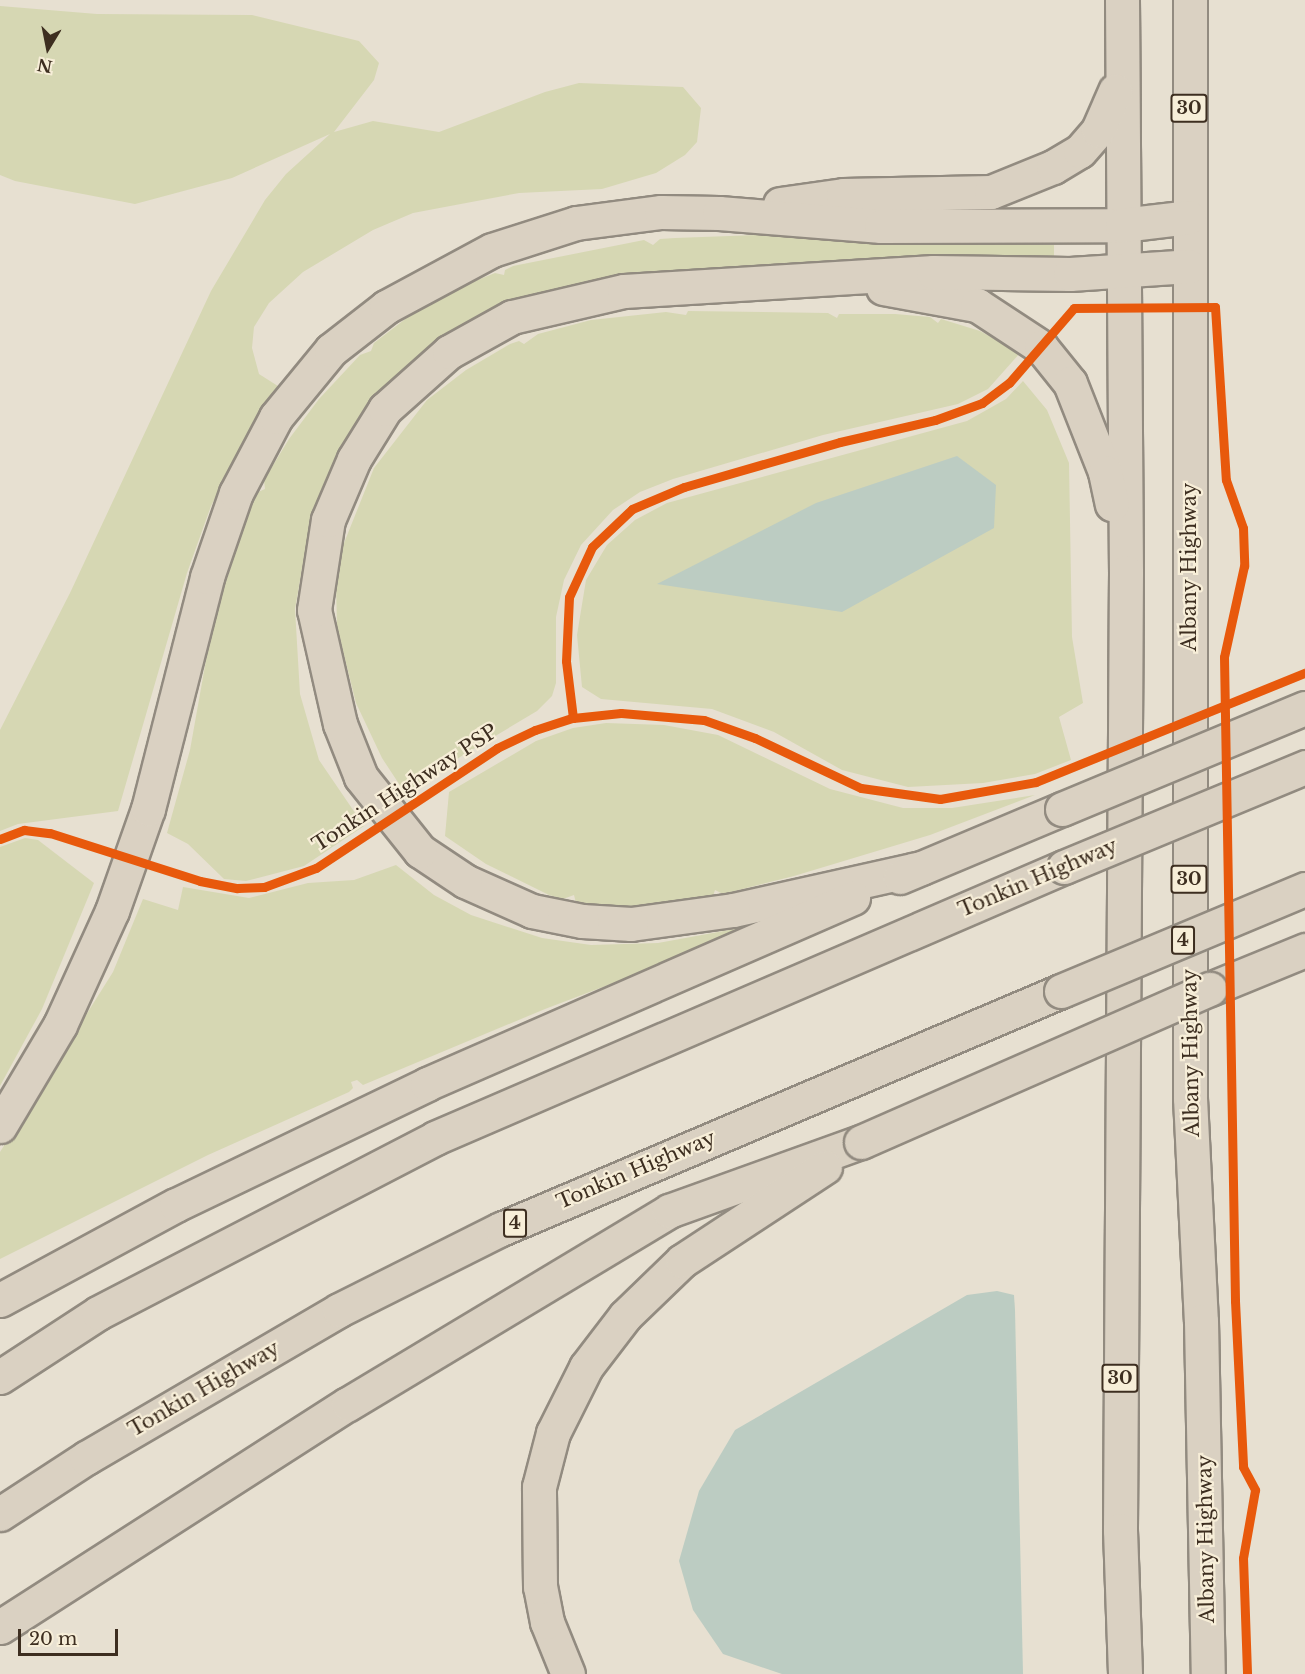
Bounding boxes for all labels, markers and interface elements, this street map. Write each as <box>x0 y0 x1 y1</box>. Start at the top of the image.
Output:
north arrow <box>18 18 78 78</box>
text: N <box>36 55 54 77</box>
road number: 30 <box>1170 93 1208 123</box>
street label: Albany Highway <box>1177 483 1201 651</box>
street label: Tonkin Highway PSP <box>308 719 502 857</box>
street label: Tonkin Highway <box>955 834 1121 922</box>
road number: 30 <box>1170 864 1208 894</box>
road number: 4 <box>1171 925 1195 955</box>
street label: Albany Highway <box>1178 968 1204 1138</box>
street label: Tonkin Highway <box>553 1126 719 1214</box>
road number: 4 <box>503 1208 527 1238</box>
street label: Tonkin Highway <box>124 1336 284 1442</box>
road number: 30 <box>1100 1363 1140 1393</box>
street label: Albany Highway <box>1193 1454 1219 1624</box>
scale bar <box>21 1617 122 1655</box>
text: 20 m <box>29 1628 77 1650</box>

